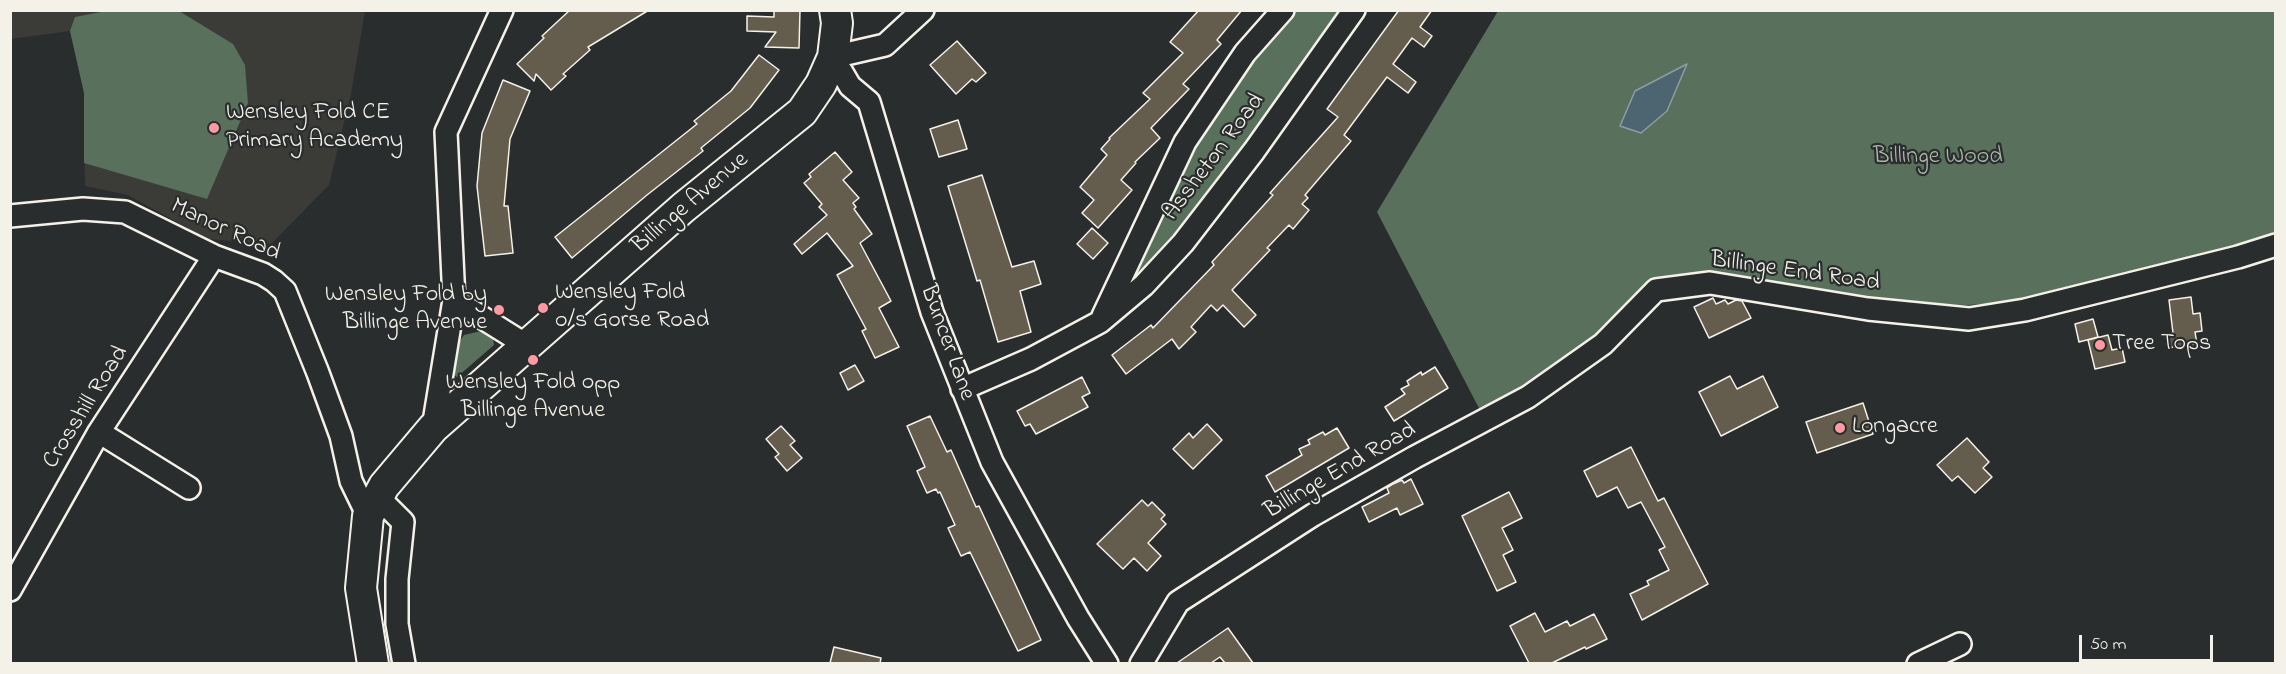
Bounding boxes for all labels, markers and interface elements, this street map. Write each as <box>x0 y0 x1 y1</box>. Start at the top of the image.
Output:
street label: Assheton Road <box>1158 89 1272 227</box>
place label: Wensley Fold CE Primary Academy <box>226 100 403 156</box>
marker: Wensley Fold CE Primary Academy <box>207 121 221 135</box>
park label: Billinge Wood <box>1873 144 2003 172</box>
street label: Billinge Avenue <box>627 147 755 261</box>
street label: Manor Road <box>166 193 284 269</box>
street label: Billinge End Road <box>1709 247 1881 299</box>
place label: Wensley Fold o/s Gorse Road <box>555 280 709 336</box>
street label: Buncer Lane <box>912 281 980 405</box>
place label: Wensley Fold by Billinge Avenue <box>325 282 487 338</box>
marker: Wensley Fold o/s Gorse Road <box>536 301 550 315</box>
marker: Wensley Fold by Billinge Avenue <box>492 303 506 317</box>
place label: Tree Tops <box>2112 331 2211 359</box>
marker: Tree Tops <box>2093 338 2107 352</box>
street label: Crosshill Road <box>38 341 136 475</box>
marker: Wensley Fold opp Billinge Avenue <box>526 353 540 367</box>
place label: Wensley Fold opp Billinge Avenue <box>446 370 620 426</box>
place label: Longacre <box>1852 414 1938 442</box>
street label: Billinge End Road <box>1260 417 1422 527</box>
marker: Longacre <box>1833 421 1847 435</box>
scale bar <box>2082 623 2216 661</box>
text: 50 m <box>2090 632 2127 658</box>

